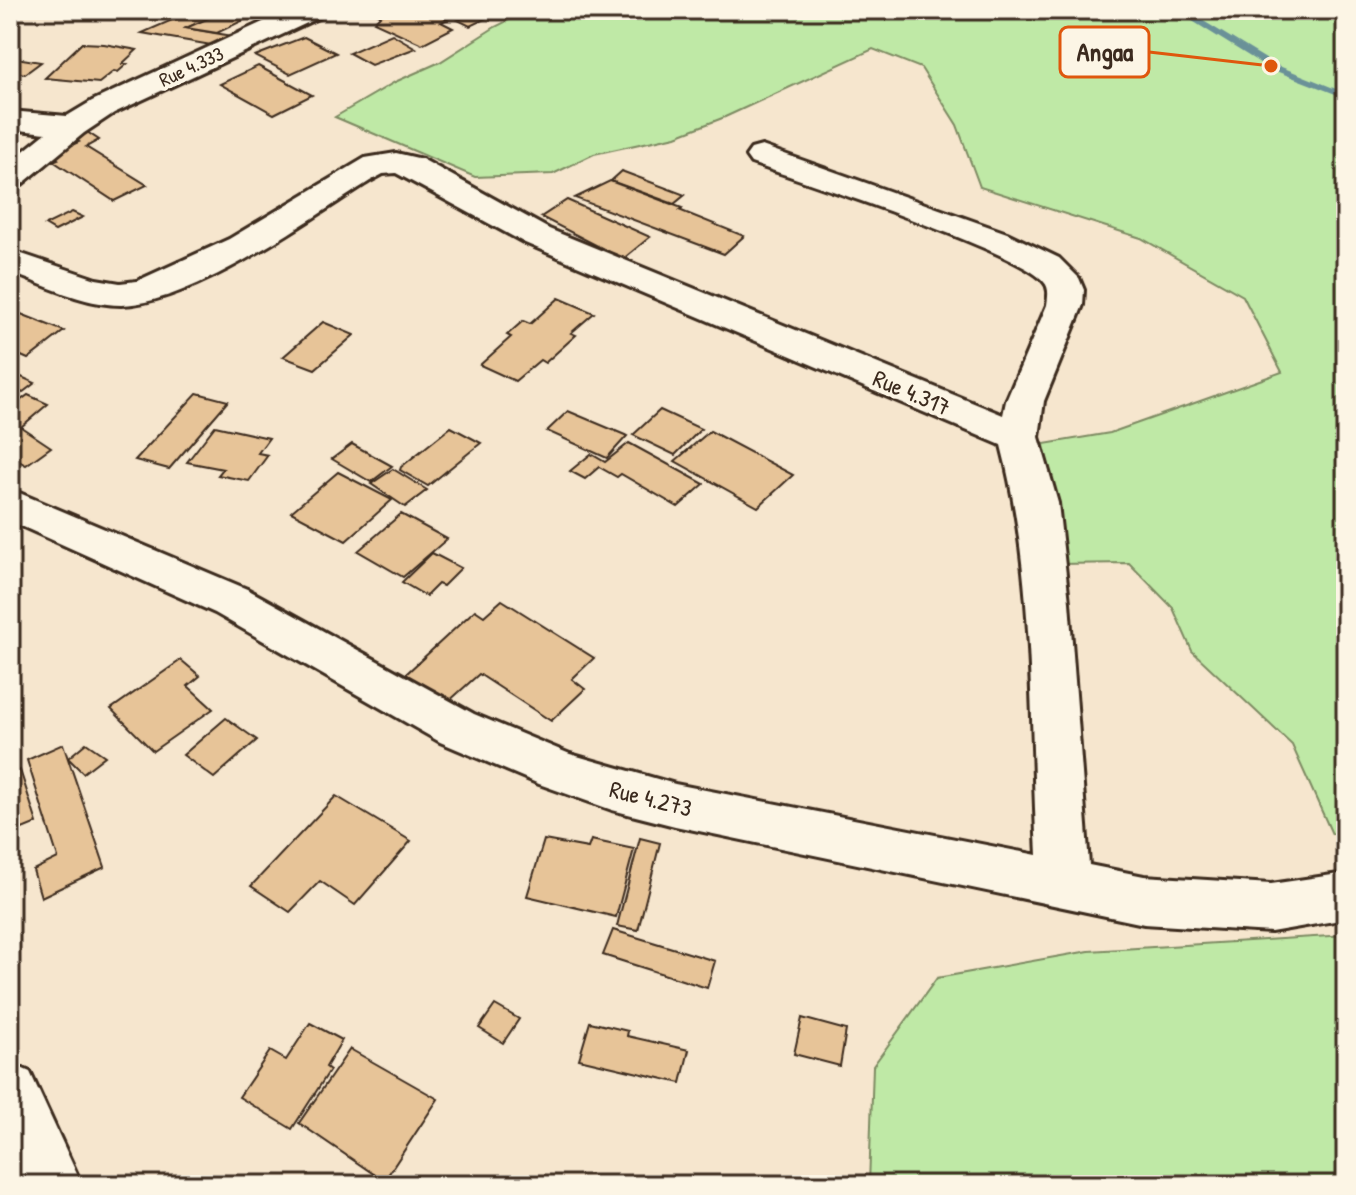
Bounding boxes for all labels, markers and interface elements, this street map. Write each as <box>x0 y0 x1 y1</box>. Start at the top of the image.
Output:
callout: Angaa <box>1060 27 1149 77</box>
text: Angaa <box>1077 34 1134 70</box>
street label: Rue 4.333 <box>154 39 228 93</box>
street label: Rue 4.317 <box>868 361 956 423</box>
street label: Rue 4.273 <box>607 772 695 824</box>

